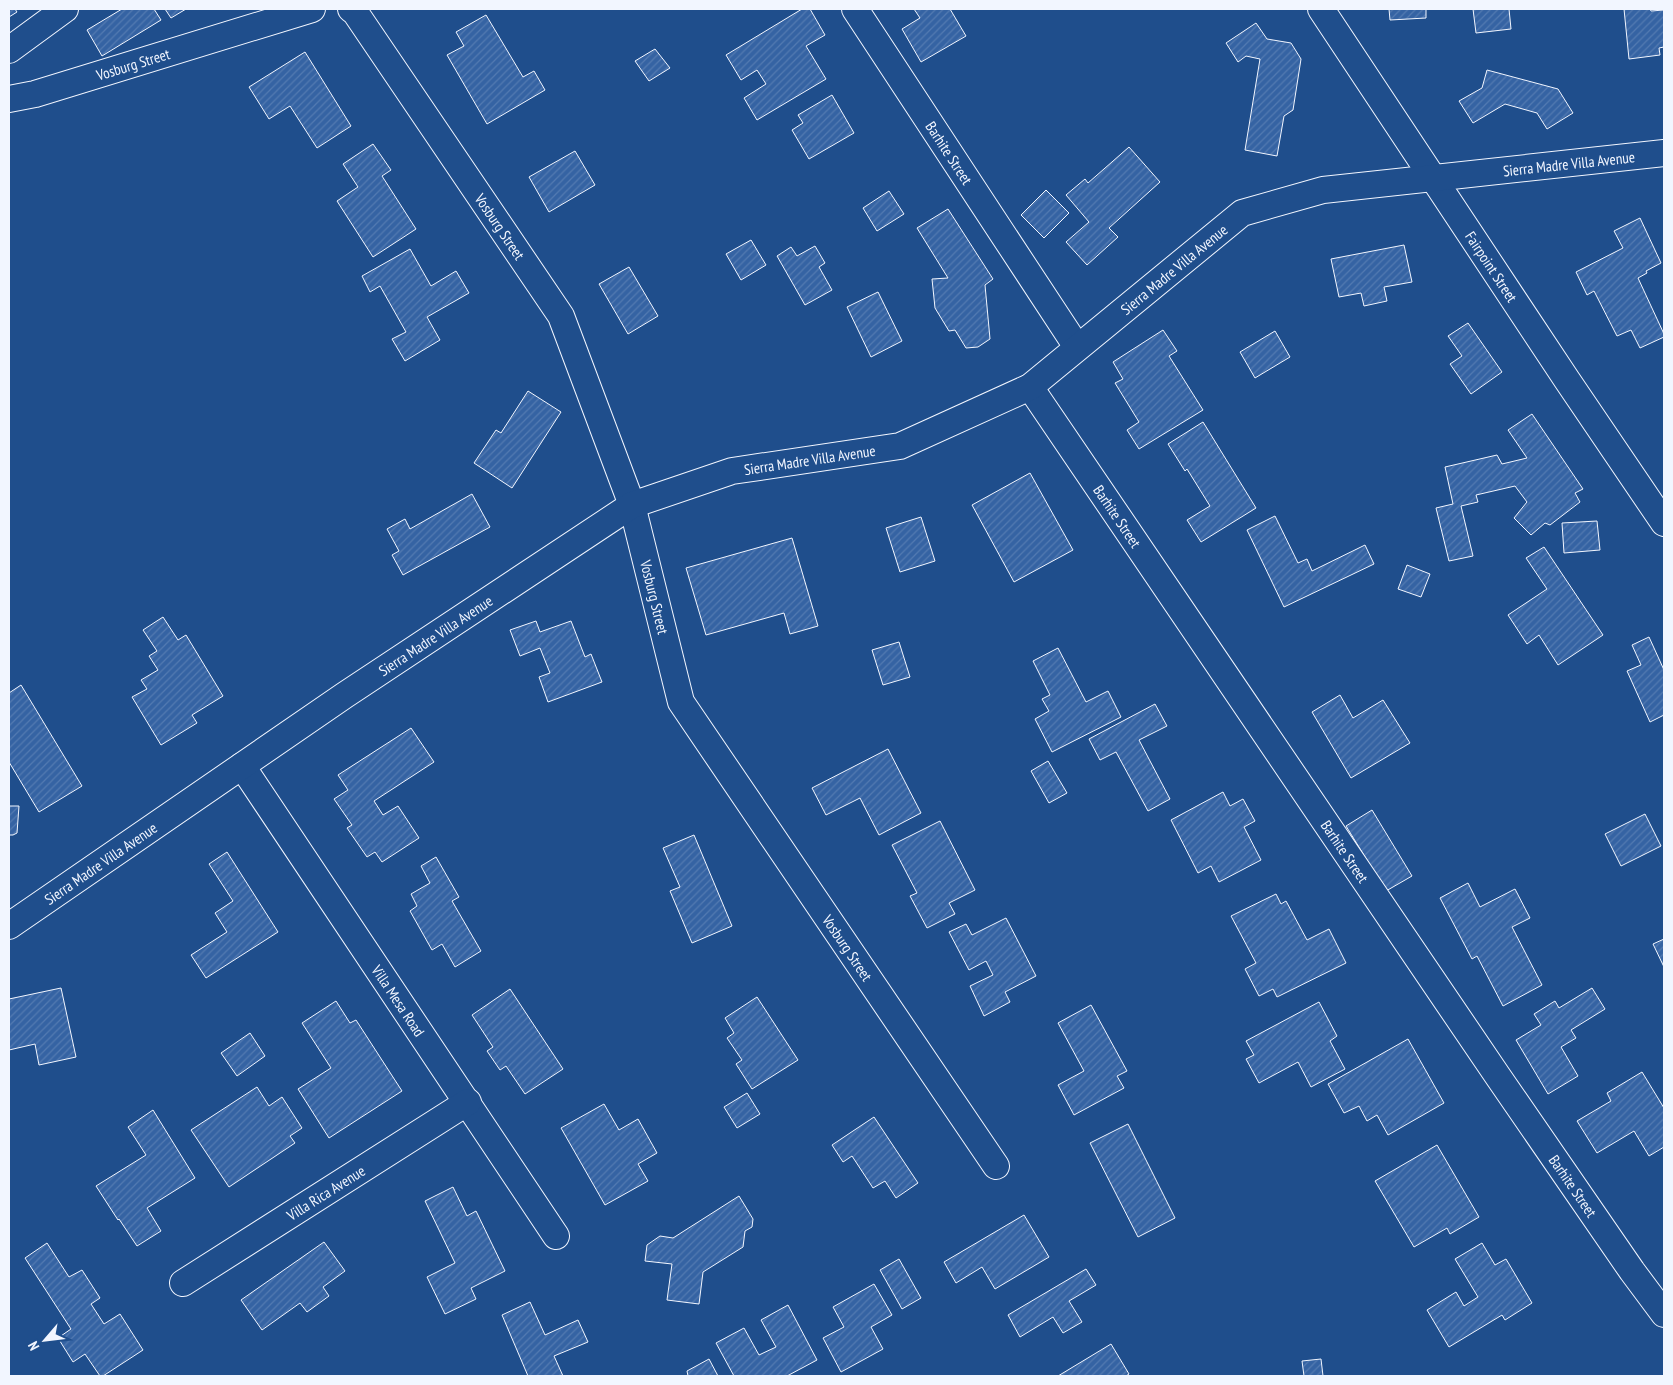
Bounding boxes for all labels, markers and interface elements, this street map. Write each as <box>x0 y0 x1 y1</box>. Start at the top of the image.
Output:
street label: Vosburg Street <box>93 44 172 84</box>
street label: Barhite Street <box>922 118 977 188</box>
street label: Sierra Madre Villa Avenue <box>1502 147 1636 180</box>
street label: Vosburg Street <box>471 189 529 263</box>
street label: Sierra Madre Villa Avenue <box>1116 220 1231 319</box>
street label: Fairpoint Street <box>1461 228 1522 306</box>
street label: Sierra Madre Villa Avenue <box>743 440 877 479</box>
street label: Barhite Street <box>1090 481 1146 551</box>
street label: Vosburg Street <box>636 557 673 636</box>
street label: Sierra Madre Villa Avenue <box>375 591 496 680</box>
street label: Barhite Street <box>1317 816 1373 886</box>
street label: Sierra Madre Villa Avenue <box>40 818 160 908</box>
street label: Vosburg Street <box>818 910 877 984</box>
street label: Villa Mesa Road <box>367 960 429 1040</box>
street label: Barhite Street <box>1545 1151 1601 1221</box>
street label: Villa Rica Avenue <box>282 1161 368 1225</box>
north arrow <box>20 1315 70 1365</box>
text: N <box>24 1339 43 1354</box>

